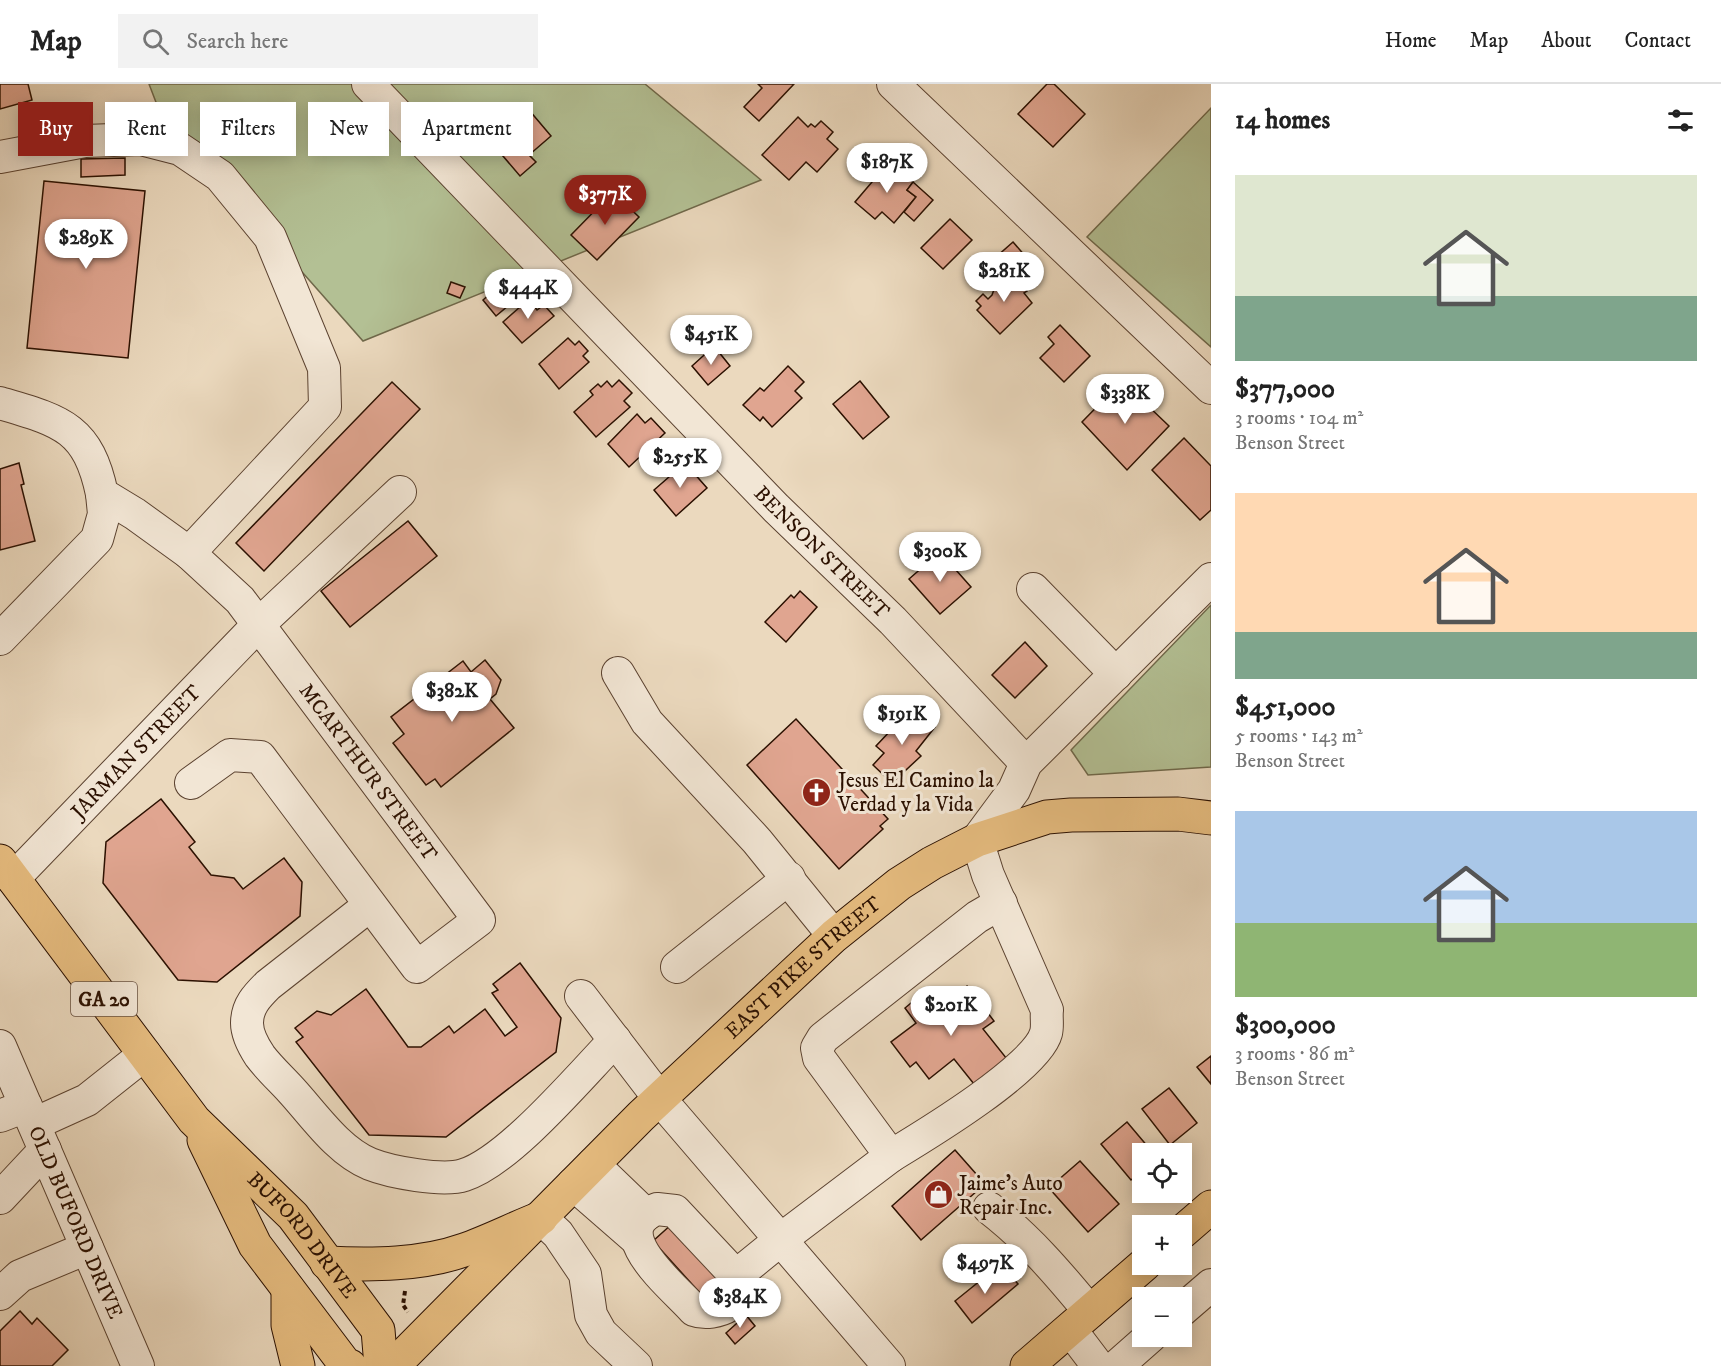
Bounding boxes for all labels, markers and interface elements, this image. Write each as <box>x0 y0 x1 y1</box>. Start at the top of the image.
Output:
search box <box>118 14 538 68</box>
text: Map <box>30 24 82 59</box>
icon: search <box>139 25 172 58</box>
text: Search here <box>187 28 288 55</box>
text: Home <box>1385 28 1437 54</box>
text: Map <box>1470 28 1508 54</box>
text: About <box>1541 28 1592 54</box>
text: Contact <box>1625 28 1691 54</box>
chip: Buy <box>18 102 93 156</box>
chip: Rent <box>105 102 188 156</box>
chip: Filters <box>200 102 296 156</box>
chip: New <box>308 102 389 156</box>
chip: Apartment <box>401 102 533 156</box>
text: 14 homes <box>1235 104 1330 137</box>
icon: filters <box>1664 104 1697 137</box>
pin: $187K <box>845 143 929 194</box>
text: $187K <box>861 150 913 175</box>
pin: $377K <box>563 175 647 226</box>
text: $377K <box>578 182 632 207</box>
icon: home <box>1412 214 1520 322</box>
pin: $289K <box>44 219 128 270</box>
text: $289K <box>59 226 113 251</box>
pin: $281K <box>962 252 1046 303</box>
text: $281K <box>978 259 1030 284</box>
pin: $444K <box>486 269 570 320</box>
text: $444K <box>498 276 558 301</box>
pin: $451K <box>669 315 753 366</box>
text: $451K <box>684 322 738 347</box>
text: $377,000 <box>1235 373 1335 406</box>
pin: $338K <box>1083 374 1167 425</box>
text: $338K <box>1100 381 1150 406</box>
text: 3 rooms · 104 m² <box>1235 406 1363 431</box>
text: Benson Street <box>1235 431 1345 456</box>
pin: $255K <box>638 438 722 489</box>
text: $255K <box>653 445 707 470</box>
street label: BENSON STREET <box>748 481 895 625</box>
pin: $300K <box>898 532 982 583</box>
icon: home <box>1412 532 1520 640</box>
text: $300K <box>913 539 967 564</box>
pin: $382K <box>410 672 494 723</box>
street label: MCARTHUR STREET <box>293 679 442 867</box>
text: $382K <box>426 679 478 704</box>
street label: JARMAN STREET <box>65 680 207 826</box>
text: $451,000 <box>1235 691 1335 724</box>
pin: $191K <box>860 695 944 746</box>
text: $191K <box>877 702 927 727</box>
text: 5 rooms · 143 m² <box>1235 724 1363 749</box>
text: Benson Street <box>1235 749 1345 774</box>
place label: Jesus El Camino la Verdad y la Vida <box>836 768 994 818</box>
church icon: Jesus El Camino la Verdad y la Vida <box>801 776 833 808</box>
icon: home <box>1412 850 1520 958</box>
street label: EAST PIKE STREET <box>720 891 887 1045</box>
road number: GA 20 <box>71 982 137 1016</box>
pin: $201K <box>909 986 993 1037</box>
text: $201K <box>925 993 977 1018</box>
text: $300,000 <box>1235 1009 1336 1042</box>
text: 3 rooms · 86 m² <box>1235 1042 1354 1067</box>
text: Benson Street <box>1235 1067 1345 1092</box>
street label: OLD BUFORD DRIVE <box>22 1122 128 1323</box>
map controls <box>1132 1143 1192 1347</box>
button: locate <box>1132 1143 1192 1203</box>
street label: BUFORD DRIVE <box>241 1167 362 1304</box>
place label: Jaime's Auto Repair Inc. <box>957 1171 1063 1221</box>
shop icon: Jaime's Auto Repair Inc. <box>922 1179 954 1211</box>
button: + <box>1132 1215 1192 1275</box>
pin: $497K <box>943 1244 1027 1295</box>
text: $497K <box>957 1251 1014 1276</box>
pin: $384K <box>698 1278 782 1329</box>
text: $384K <box>713 1285 767 1310</box>
button: − <box>1132 1287 1192 1347</box>

